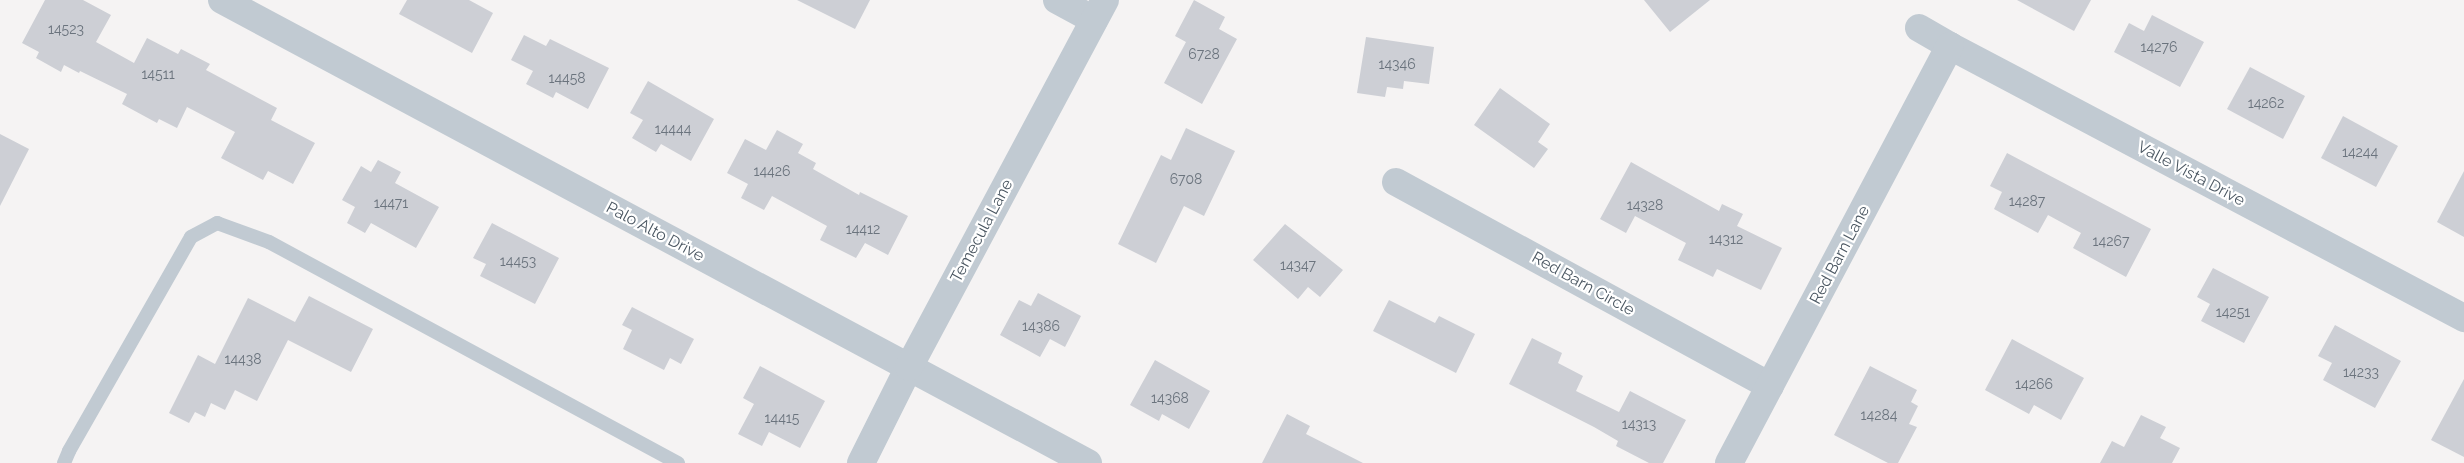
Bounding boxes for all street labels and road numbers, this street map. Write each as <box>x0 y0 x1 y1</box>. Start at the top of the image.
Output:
street label: Valle Vista Drive <box>2134 138 2248 210</box>
street label: Temecula Lane <box>947 176 1017 286</box>
street label: Palo Alto Drive <box>603 198 707 266</box>
street label: Red Barn Lane <box>1806 202 1874 308</box>
street label: Red Barn Circle <box>1528 248 1638 320</box>

